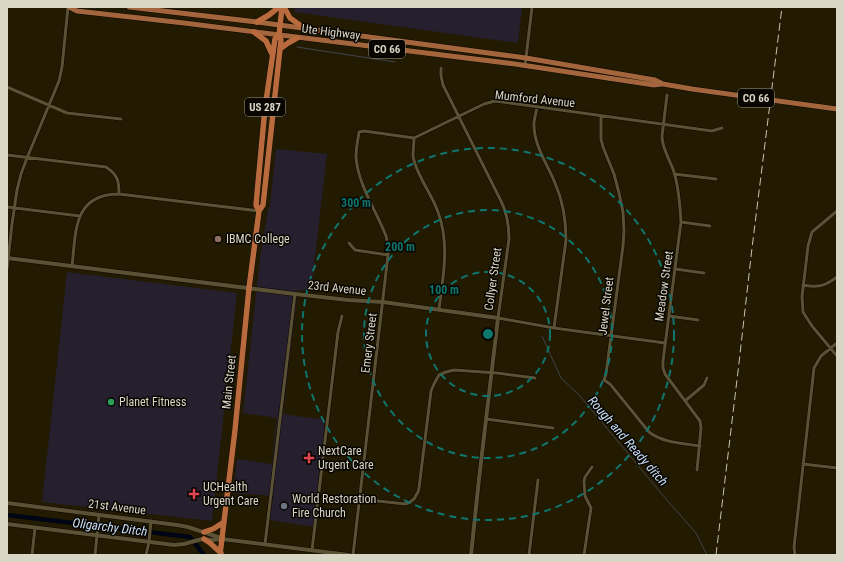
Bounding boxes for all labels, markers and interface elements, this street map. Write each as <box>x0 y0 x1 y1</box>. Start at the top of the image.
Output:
street label: Ute Highway <box>301 21 361 43</box>
road number: CO 66 <box>369 40 405 58</box>
street label: Mumford Avenue <box>494 88 576 110</box>
road number: CO 66 <box>738 89 774 107</box>
road number: US 287 <box>245 98 285 116</box>
text: 300 m <box>341 196 371 210</box>
place label: IBMC College <box>226 232 290 246</box>
marker: IBMC College <box>213 234 223 244</box>
text: 200 m <box>385 240 415 254</box>
street label: Collyer Street <box>482 246 504 311</box>
street label: Meadow Street <box>652 249 676 322</box>
street label: Jewel Street <box>595 276 617 336</box>
street label: 23rd Avenue <box>307 278 367 298</box>
text: 100 m <box>429 283 459 297</box>
street label: Emery Street <box>358 312 380 374</box>
centre of rings <box>481 327 495 341</box>
street label: Main Street <box>219 354 239 410</box>
water label: Rough and Ready ditch <box>585 393 671 489</box>
place label: Planet Fitness <box>119 395 186 409</box>
marker: Planet Fitness <box>106 397 116 407</box>
place label: NextCare Urgent Care <box>318 444 374 472</box>
marker: NextCare Urgent Care <box>303 452 315 464</box>
place label: UCHealth Urgent Care <box>203 480 259 508</box>
marker: UCHealth Urgent Care <box>188 488 200 500</box>
place label: World Restoration Fire Church <box>292 492 377 520</box>
street label: 21st Avenue <box>87 497 147 518</box>
marker: World Restoration Fire Church <box>279 501 289 511</box>
water label: Oligarchy Ditch <box>72 515 148 539</box>

